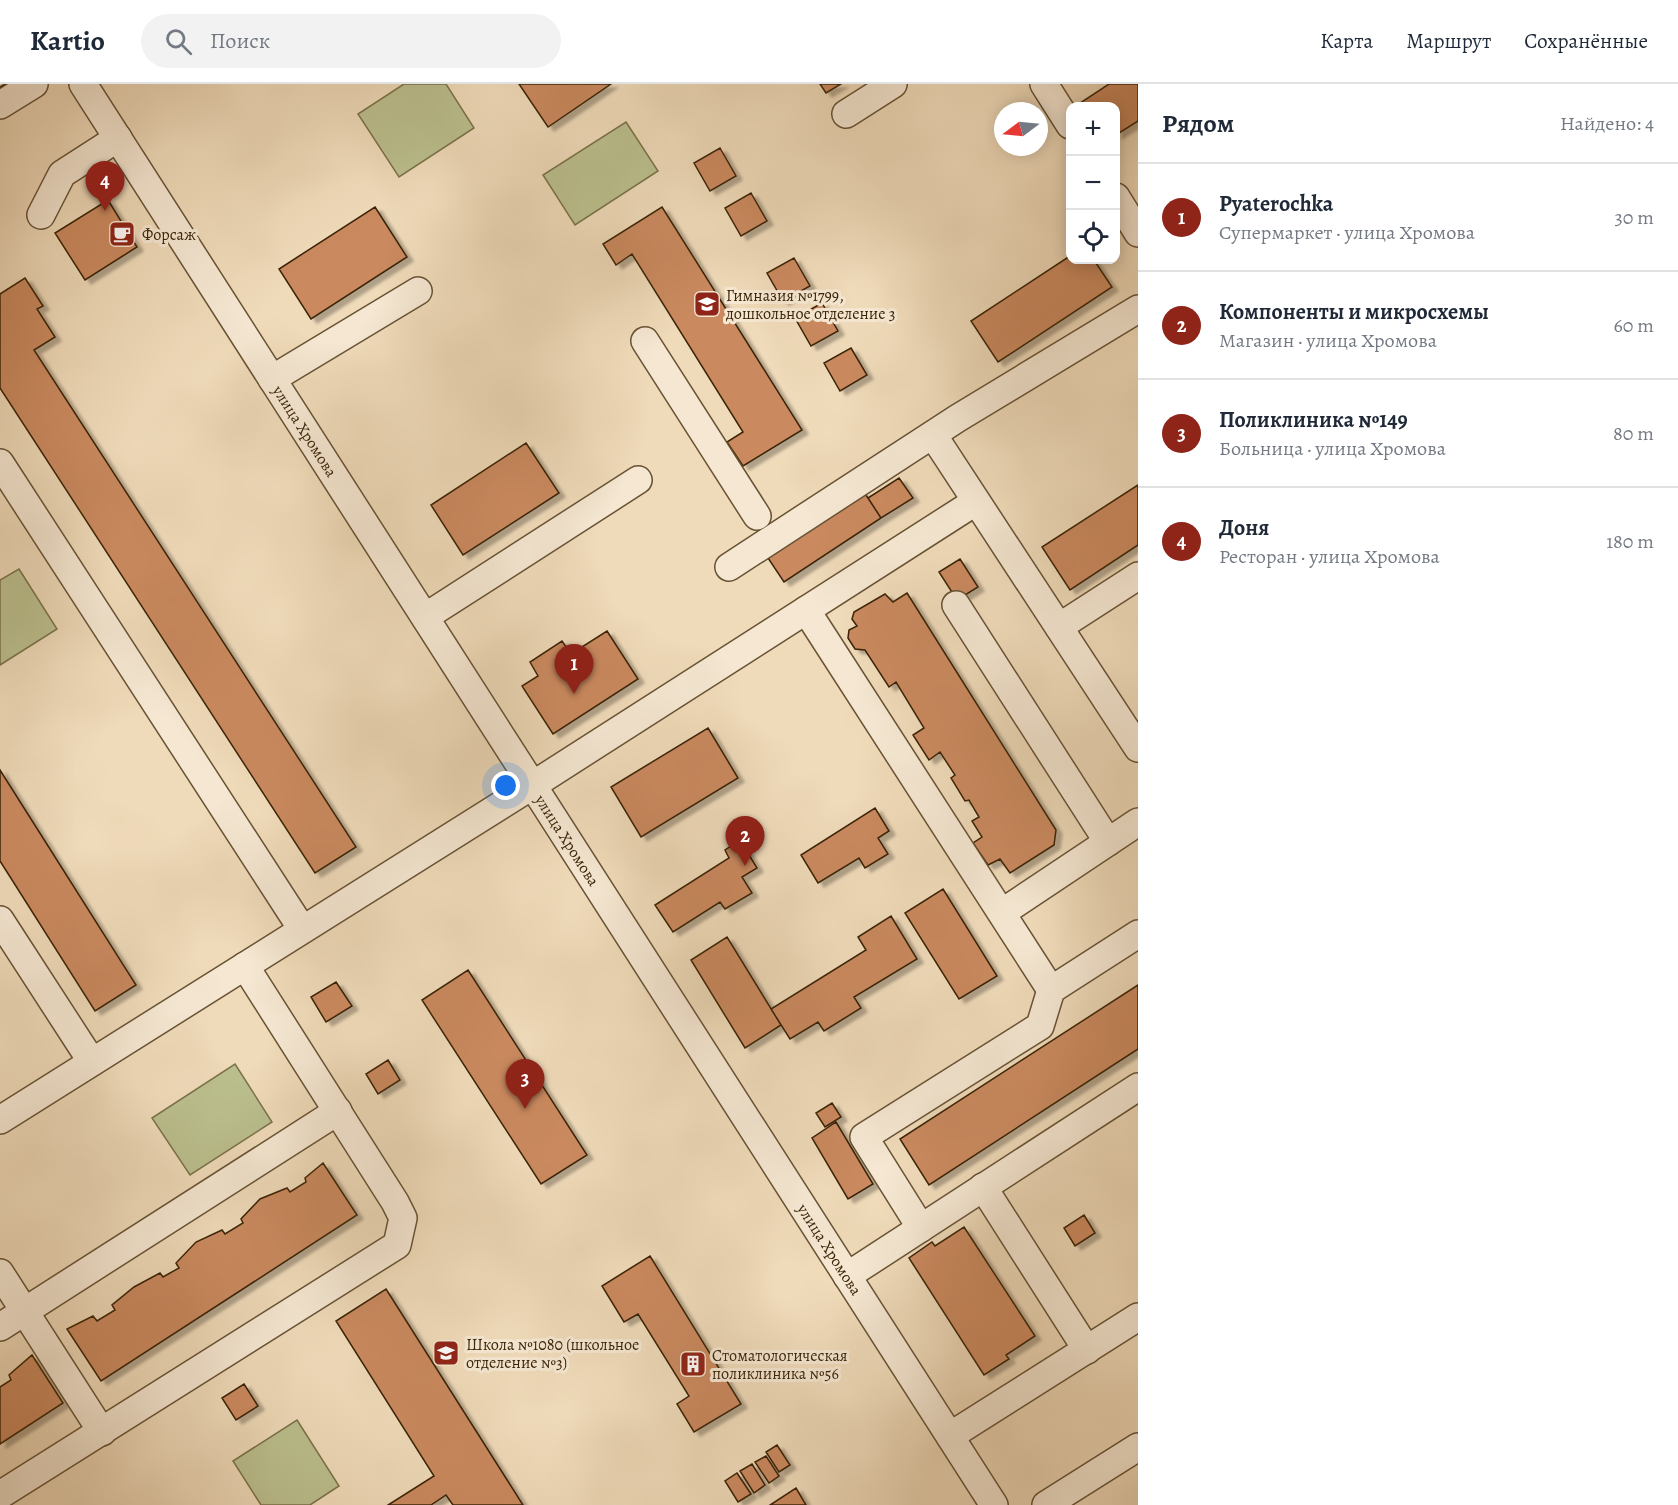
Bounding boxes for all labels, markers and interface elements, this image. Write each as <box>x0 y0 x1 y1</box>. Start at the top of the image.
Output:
search box <box>141 14 561 68</box>
text: Kartio <box>30 22 105 60</box>
icon: search <box>162 25 195 58</box>
text: Поиск <box>210 26 270 56</box>
text: Карта <box>1320 27 1373 55</box>
text: Маршрут <box>1406 27 1491 55</box>
text: Сохранённые <box>1524 27 1648 55</box>
north arrow <box>994 102 1048 156</box>
map controls <box>1066 102 1120 264</box>
button: + <box>1066 102 1120 156</box>
text: Рядом <box>1162 106 1234 141</box>
text: Найдено: 4 <box>1560 110 1654 137</box>
button: − <box>1066 156 1120 210</box>
pin: 4 <box>86 162 124 211</box>
text: Pyaterochka <box>1219 189 1333 219</box>
text: 1 <box>1178 204 1185 231</box>
text: 30 m <box>1614 204 1654 231</box>
button: locate <box>1066 210 1120 264</box>
cafe icon: Форсаж <box>107 219 137 249</box>
text: Супермаркет · улица Хромова <box>1219 219 1475 246</box>
place label: Форсаж <box>142 224 196 246</box>
place label: Гимназия №1799, дошкольное отделение 3 <box>725 285 895 325</box>
school or university icon: Гимназия №1799, дошкольное отделение 3 <box>692 289 722 319</box>
text: Компоненты и микросхемы <box>1219 297 1489 327</box>
text: 2 <box>1177 312 1186 339</box>
text: 60 m <box>1614 312 1654 339</box>
text: Магазин · улица Хромова <box>1219 327 1437 354</box>
street label: улица Хромова <box>266 381 342 482</box>
text: Поликлиника №149 <box>1219 405 1408 435</box>
text: 3 <box>1177 420 1186 447</box>
text: 80 m <box>1613 420 1654 447</box>
text: Больница · улица Хромова <box>1219 435 1446 462</box>
text: Доня <box>1219 513 1269 543</box>
text: 4 <box>1177 528 1186 555</box>
text: 180 m <box>1606 528 1654 555</box>
text: Ресторан · улица Хромова <box>1219 543 1440 570</box>
pin: 1 <box>554 644 594 694</box>
your location <box>491 771 520 800</box>
street label: улица Хромова <box>529 790 605 891</box>
pin: 2 <box>726 816 764 866</box>
pin: 3 <box>506 1060 544 1109</box>
street label: улица Хромова <box>791 1199 867 1300</box>
place label: Школа №1080 (школьное отделение №3) <box>466 1334 639 1374</box>
school or university icon: Школа №1080 (школьное отделение №3) <box>431 1338 461 1368</box>
place label: Стоматологическая поликлиника №56 <box>712 1345 848 1385</box>
building icon: Стоматологическая поликлиника №56 <box>678 1349 708 1379</box>

